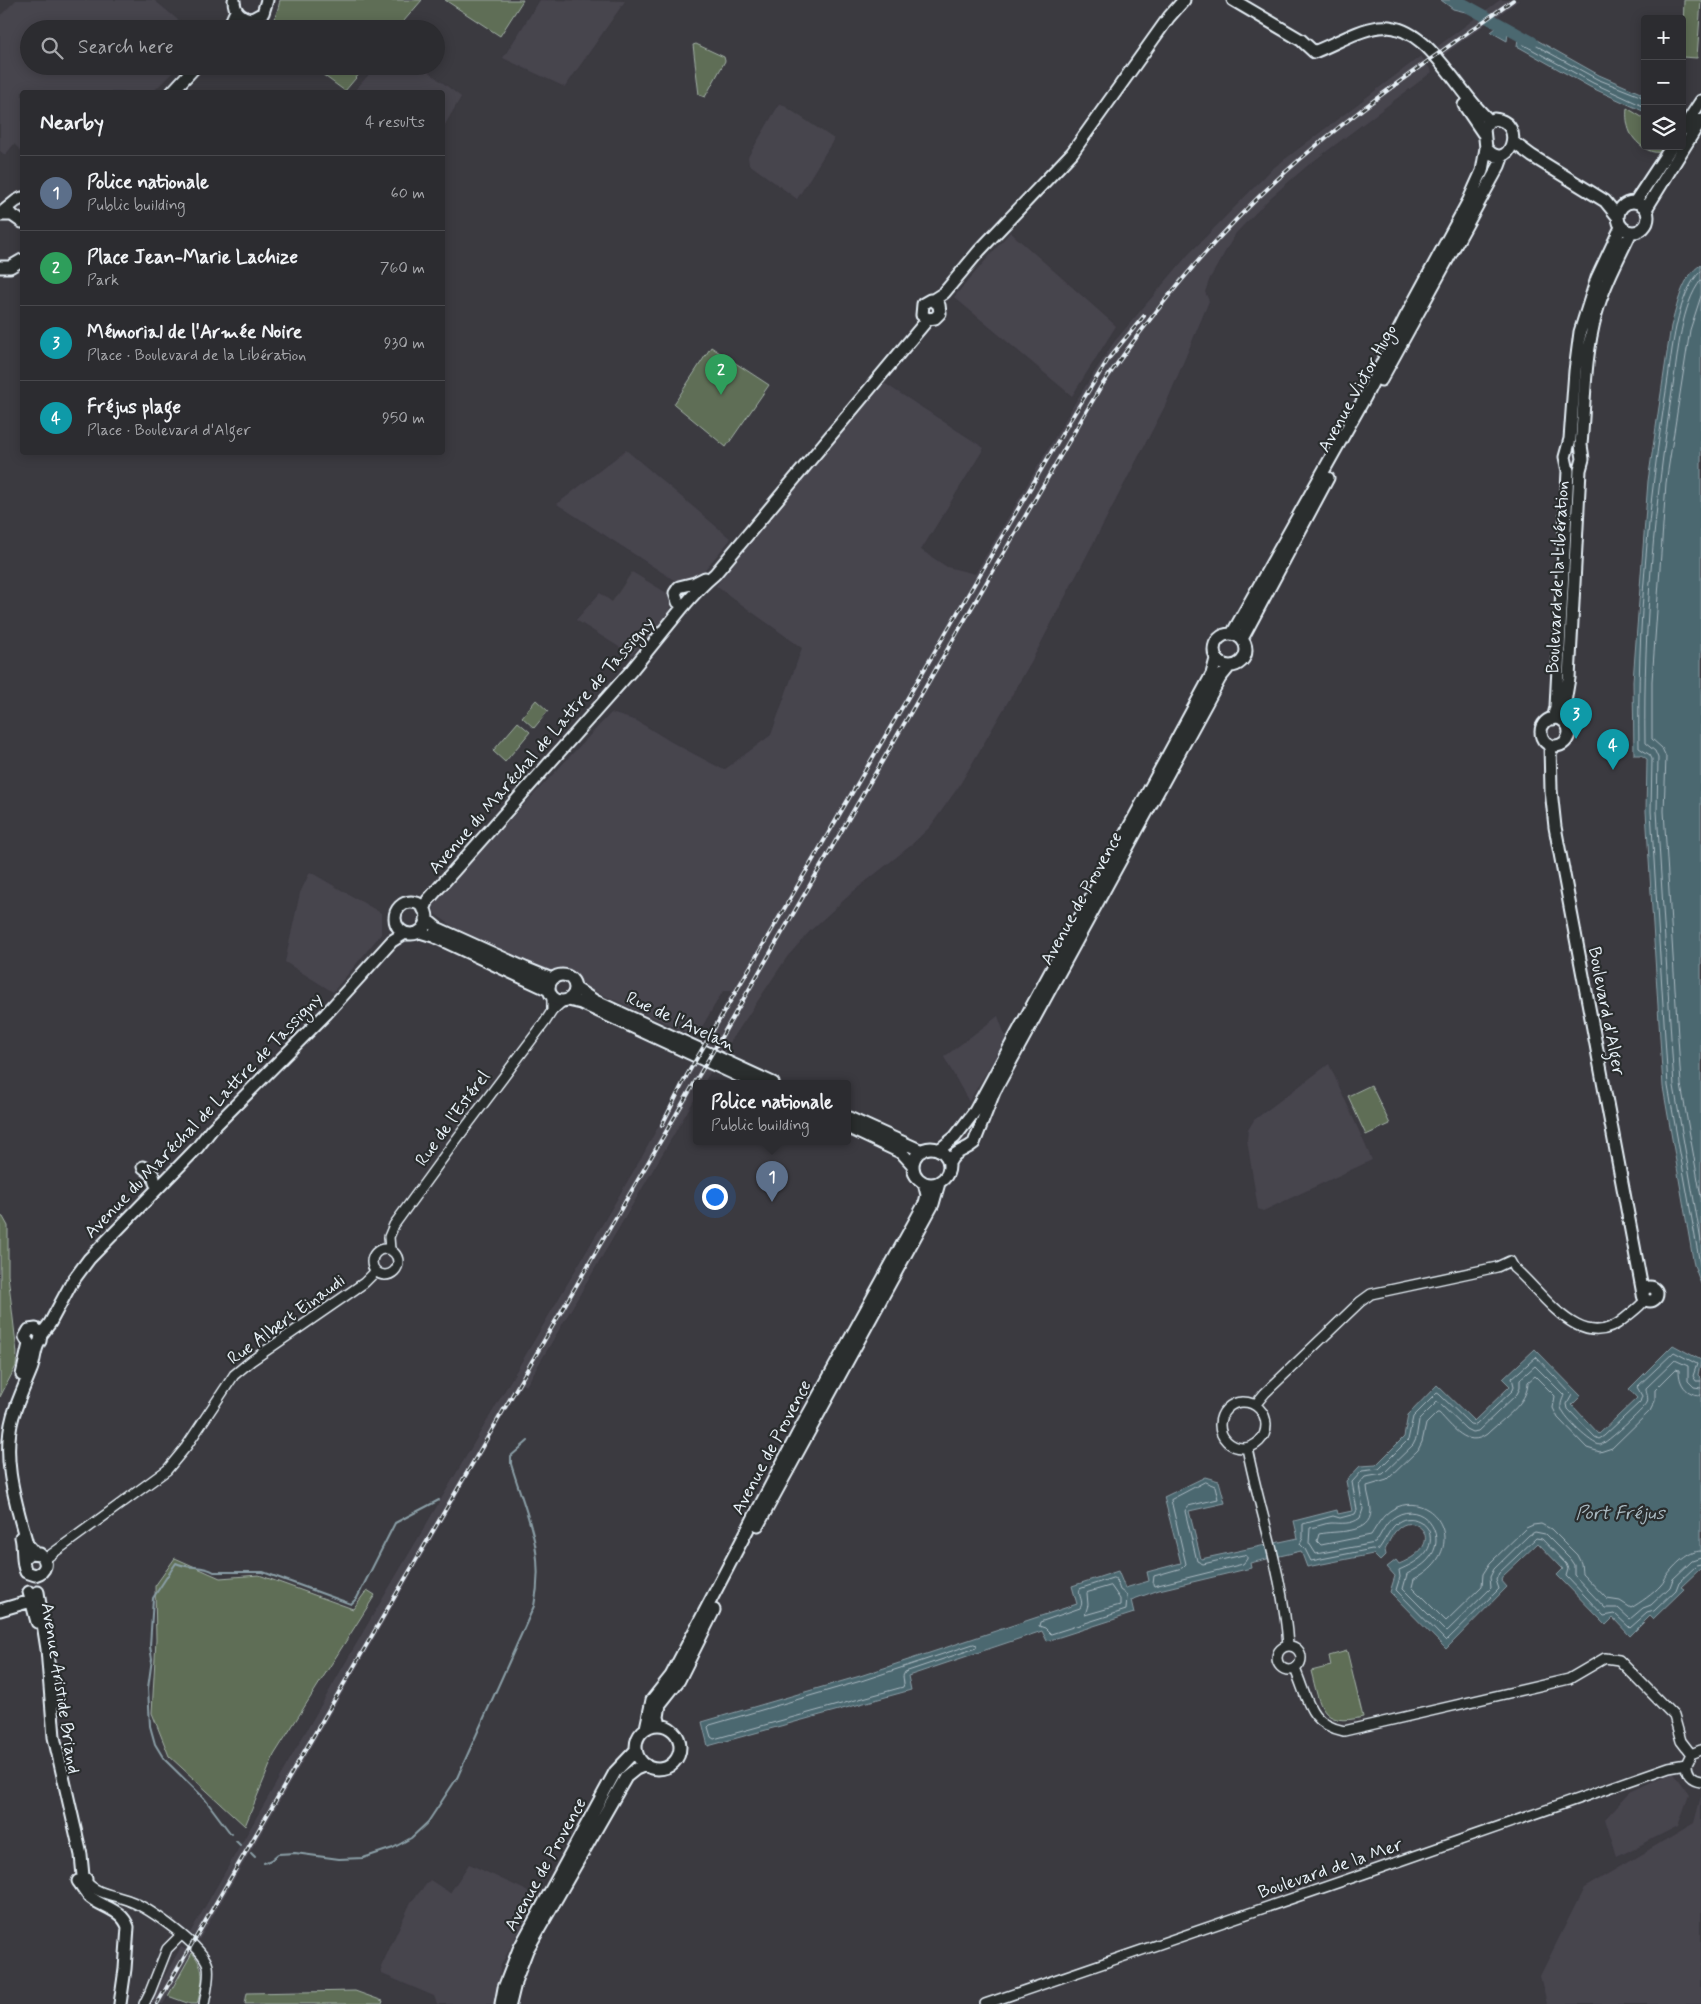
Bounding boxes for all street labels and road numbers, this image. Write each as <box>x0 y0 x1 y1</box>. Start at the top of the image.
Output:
street label: Avenue Victor Hugo <box>1313 320 1404 457</box>
street label: Boulevard de la Libération <box>1541 480 1575 674</box>
street label: Avenue du Maréchal de Lattre de Tassigny <box>423 612 661 880</box>
street label: Avenue de Provence <box>1035 827 1129 970</box>
street label: Boulevard d'Alger <box>1580 945 1630 1079</box>
street label: Rue de l'Avelan <box>622 986 739 1058</box>
street label: Avenue du Maréchal de Lattre de Tassigny <box>79 987 329 1245</box>
street label: Rue de l'Estérel <box>410 1066 496 1171</box>
street label: Rue Albert Einaudi <box>223 1269 350 1371</box>
street label: Avenue de Provence <box>726 1376 818 1519</box>
street label: Avenue Aristide Briand <box>35 1601 85 1776</box>
street label: Avenue de Provence <box>499 1793 593 1936</box>
street label: Boulevard de la Mer <box>1255 1833 1406 1905</box>

